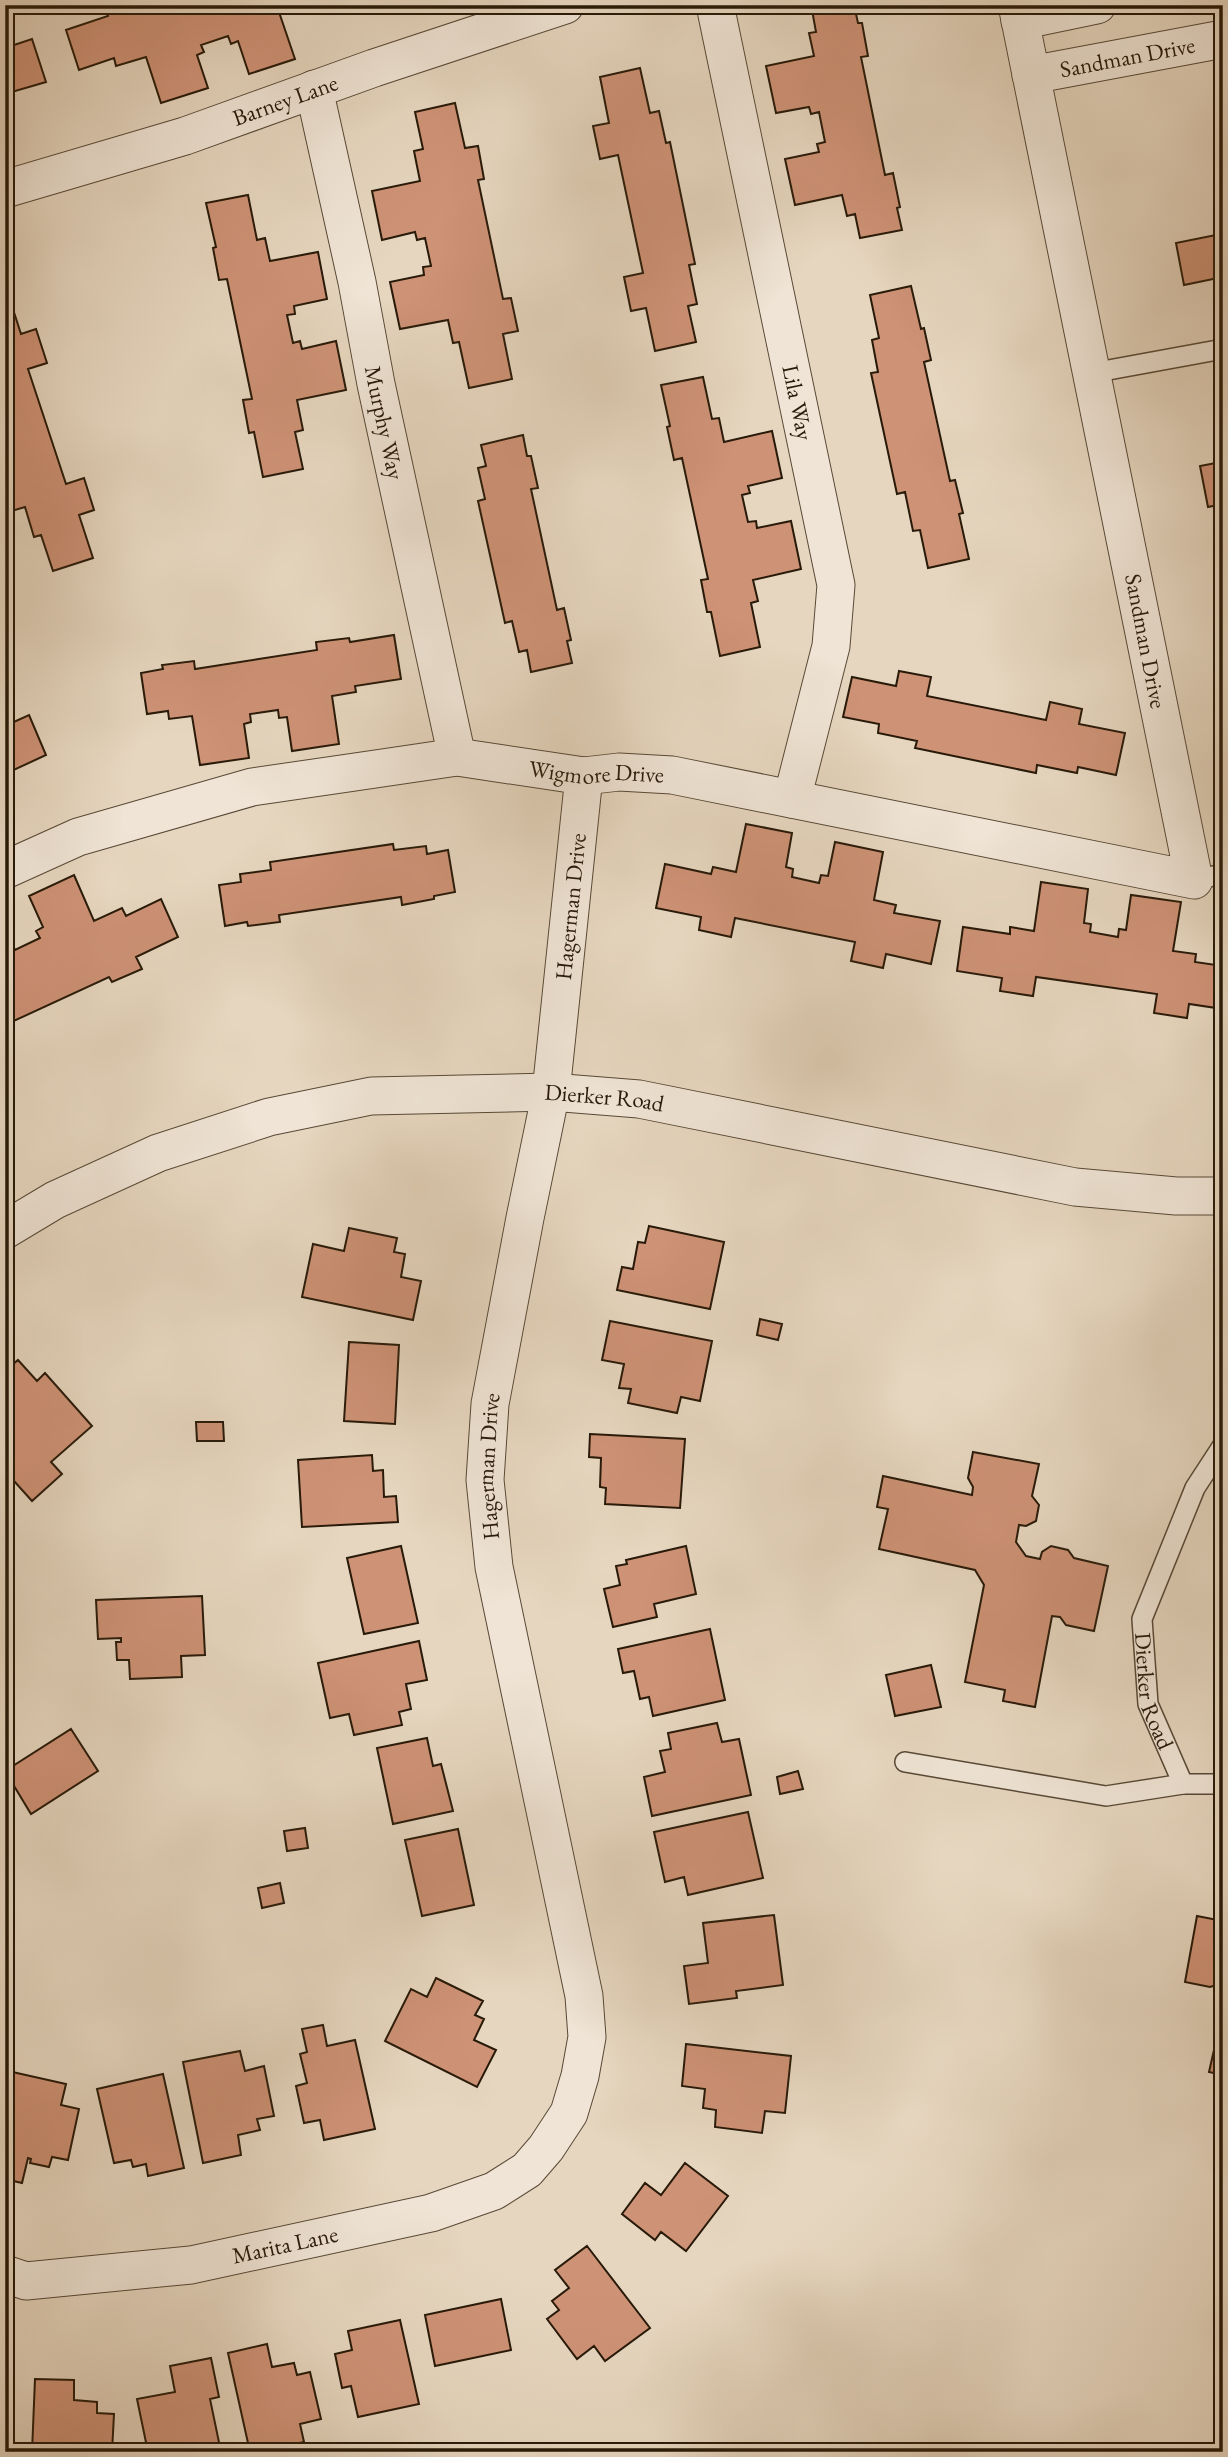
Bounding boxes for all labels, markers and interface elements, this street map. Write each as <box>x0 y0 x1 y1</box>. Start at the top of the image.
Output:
street label: Sandman Drive <box>1057 30 1197 84</box>
street label: Barney Lane <box>228 67 342 133</box>
street label: Lila Way <box>775 362 821 444</box>
street label: Murphy Way <box>358 363 412 483</box>
street label: Sandman Drive <box>1118 571 1174 711</box>
street label: Wigmore Drive <box>527 753 665 791</box>
street label: Hagerman Drive <box>548 832 593 981</box>
street label: Dierker Road <box>543 1077 667 1119</box>
street label: Hagerman Drive <box>470 1390 507 1541</box>
street label: Dierker Road <box>1128 1631 1181 1754</box>
street label: Marita Lane <box>229 2219 341 2271</box>

